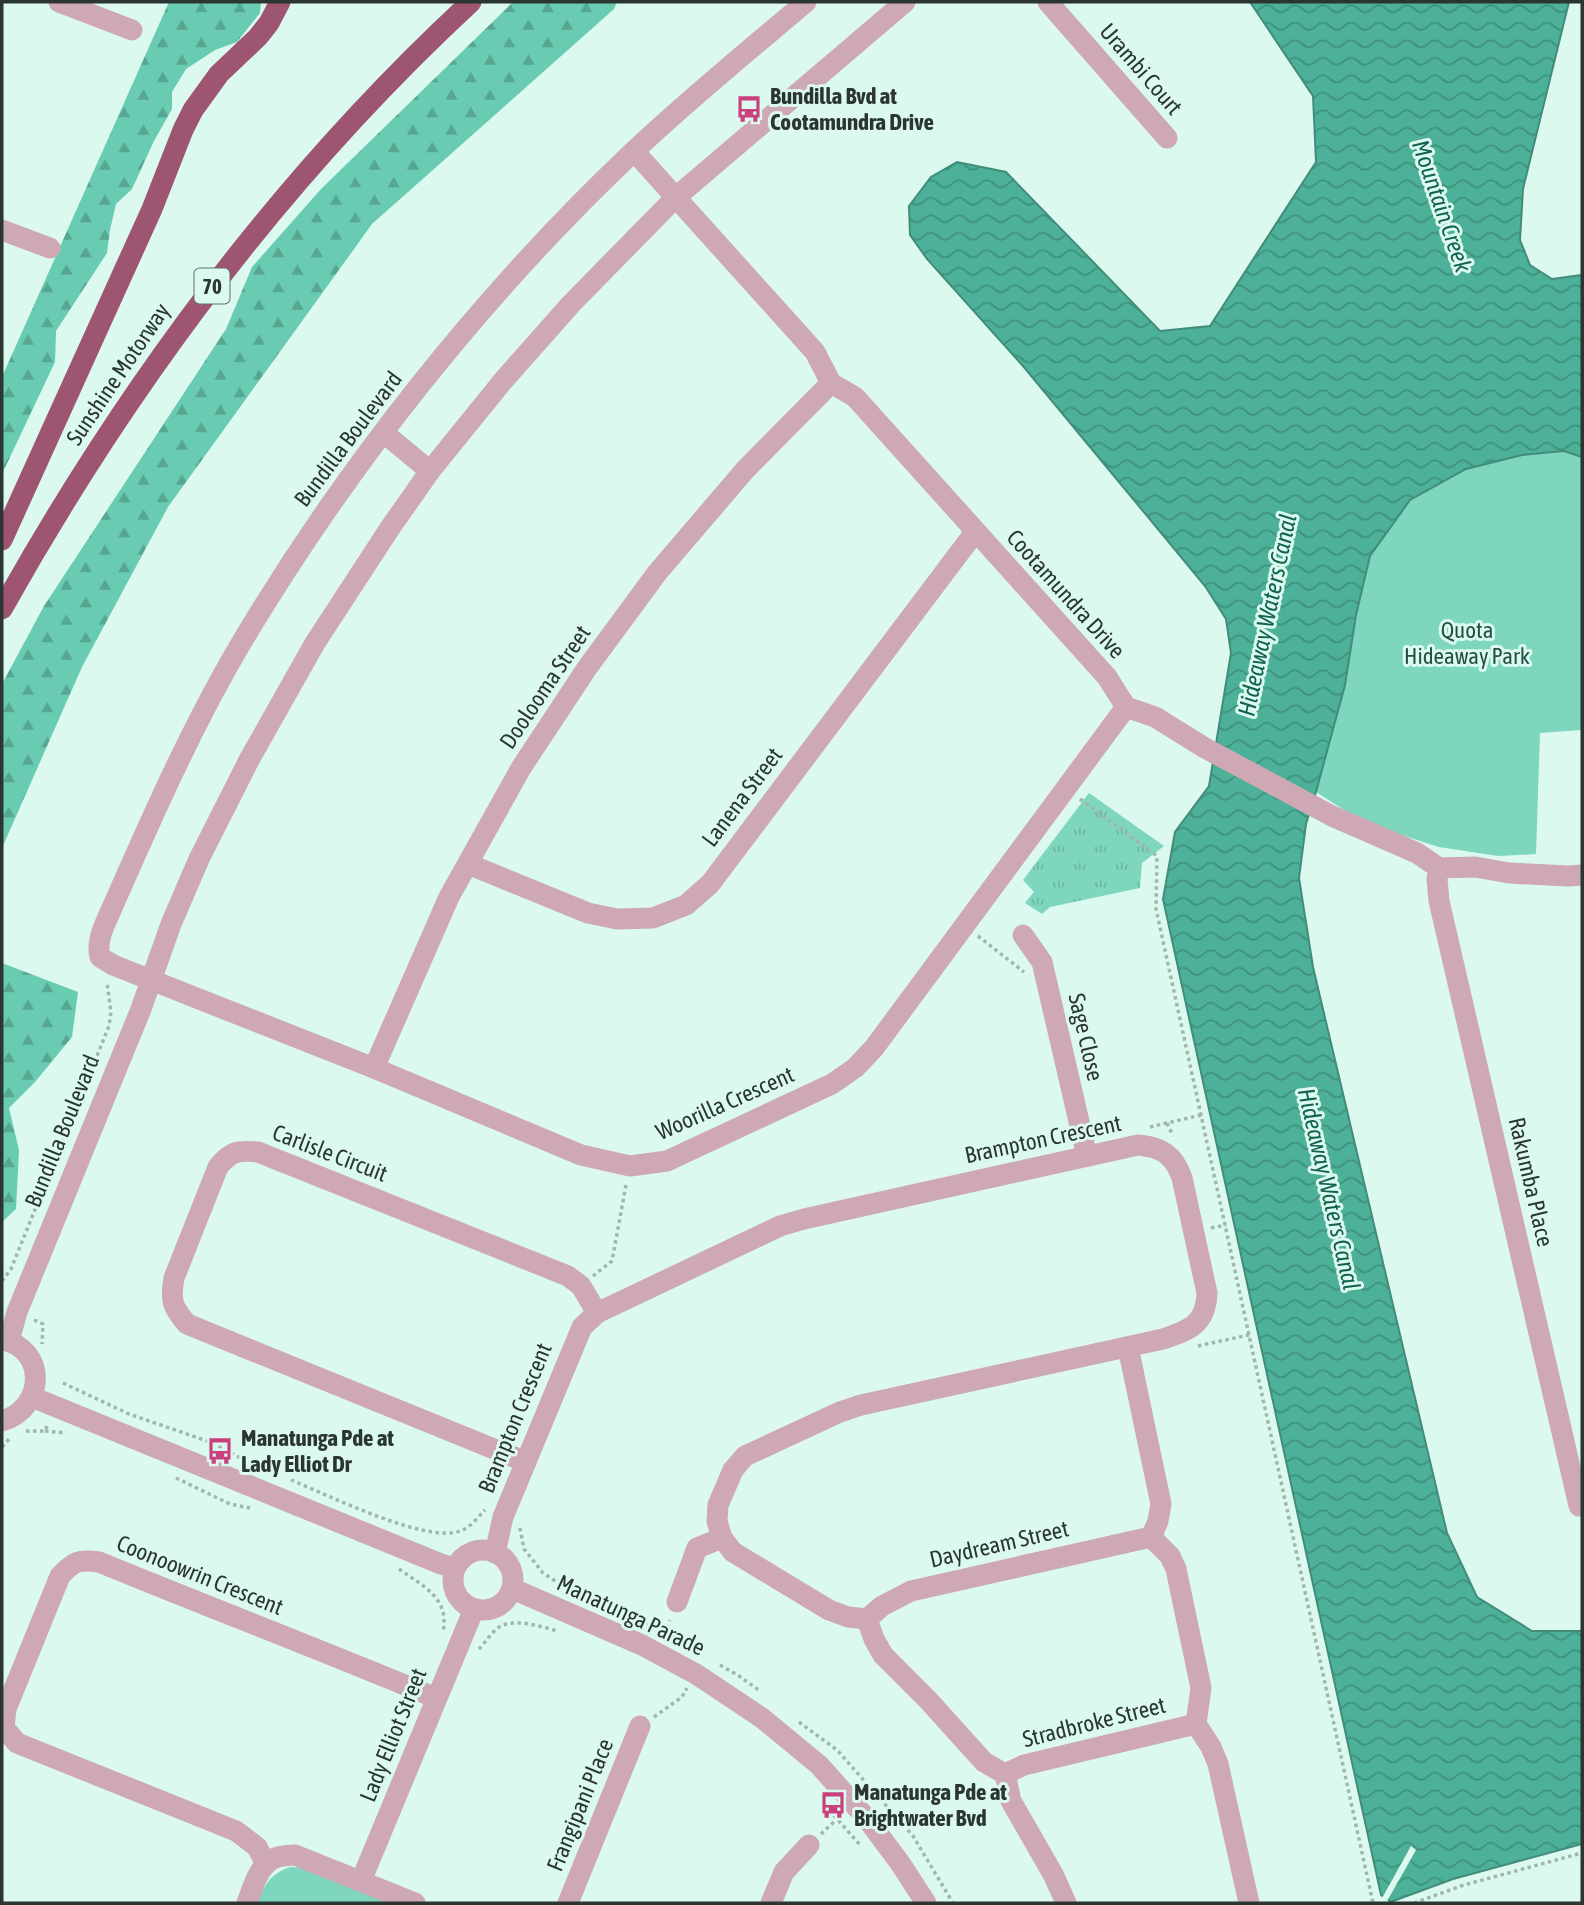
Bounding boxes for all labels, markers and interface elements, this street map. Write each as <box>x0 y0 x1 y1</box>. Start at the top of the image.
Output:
street label: Urambi Court <box>1094 18 1188 120</box>
place label: Bundilla Bvd at Cootamundra Drive <box>770 83 934 135</box>
bus stop icon: Bundilla Bvd at Cootamundra Drive <box>734 94 764 124</box>
water label: Mountain Creek <box>1407 136 1477 276</box>
road number: 70 <box>194 268 230 304</box>
street label: Sunshine Motorway <box>61 298 175 450</box>
street label: Bundilla Boulevard <box>289 367 407 511</box>
water label: Hideaway Waters Canal <box>1232 511 1302 719</box>
street label: Cootamundra Drive <box>1002 524 1130 664</box>
park label: Quota Hideaway Park <box>1404 617 1530 669</box>
street label: Doolooma Street <box>494 621 596 753</box>
street label: Lanena Street <box>697 743 787 851</box>
street label: Sage Close <box>1063 991 1109 1083</box>
street label: Bundilla Boulevard <box>20 1051 104 1211</box>
street label: Woorilla Crescent <box>652 1061 798 1145</box>
water label: Hideaway Waters Canal <box>1293 1085 1365 1293</box>
street label: Brampton Crescent <box>962 1110 1124 1168</box>
street label: Rakumba Place <box>1504 1115 1558 1249</box>
street label: Carlisle Circuit <box>269 1119 391 1187</box>
street label: Brampton Crescent <box>473 1339 557 1497</box>
place label: Manatunga Pde at Lady Elliot Dr <box>241 1425 394 1477</box>
bus stop icon: Manatunga Pde at Lady Elliot Dr <box>205 1436 235 1466</box>
street label: Daydream Street <box>927 1515 1071 1573</box>
street label: Coonoowrin Crescent <box>113 1530 287 1620</box>
street label: Manatunga Parade <box>553 1569 709 1661</box>
street label: Lady Elliot Street <box>354 1665 432 1805</box>
street label: Stradbroke Street <box>1020 1692 1168 1752</box>
street label: Frangipani Place <box>542 1735 618 1875</box>
place label: Manatunga Pde at Brightwater Bvd <box>854 1779 1007 1831</box>
bus stop icon: Manatunga Pde at Brightwater Bvd <box>818 1790 848 1820</box>

